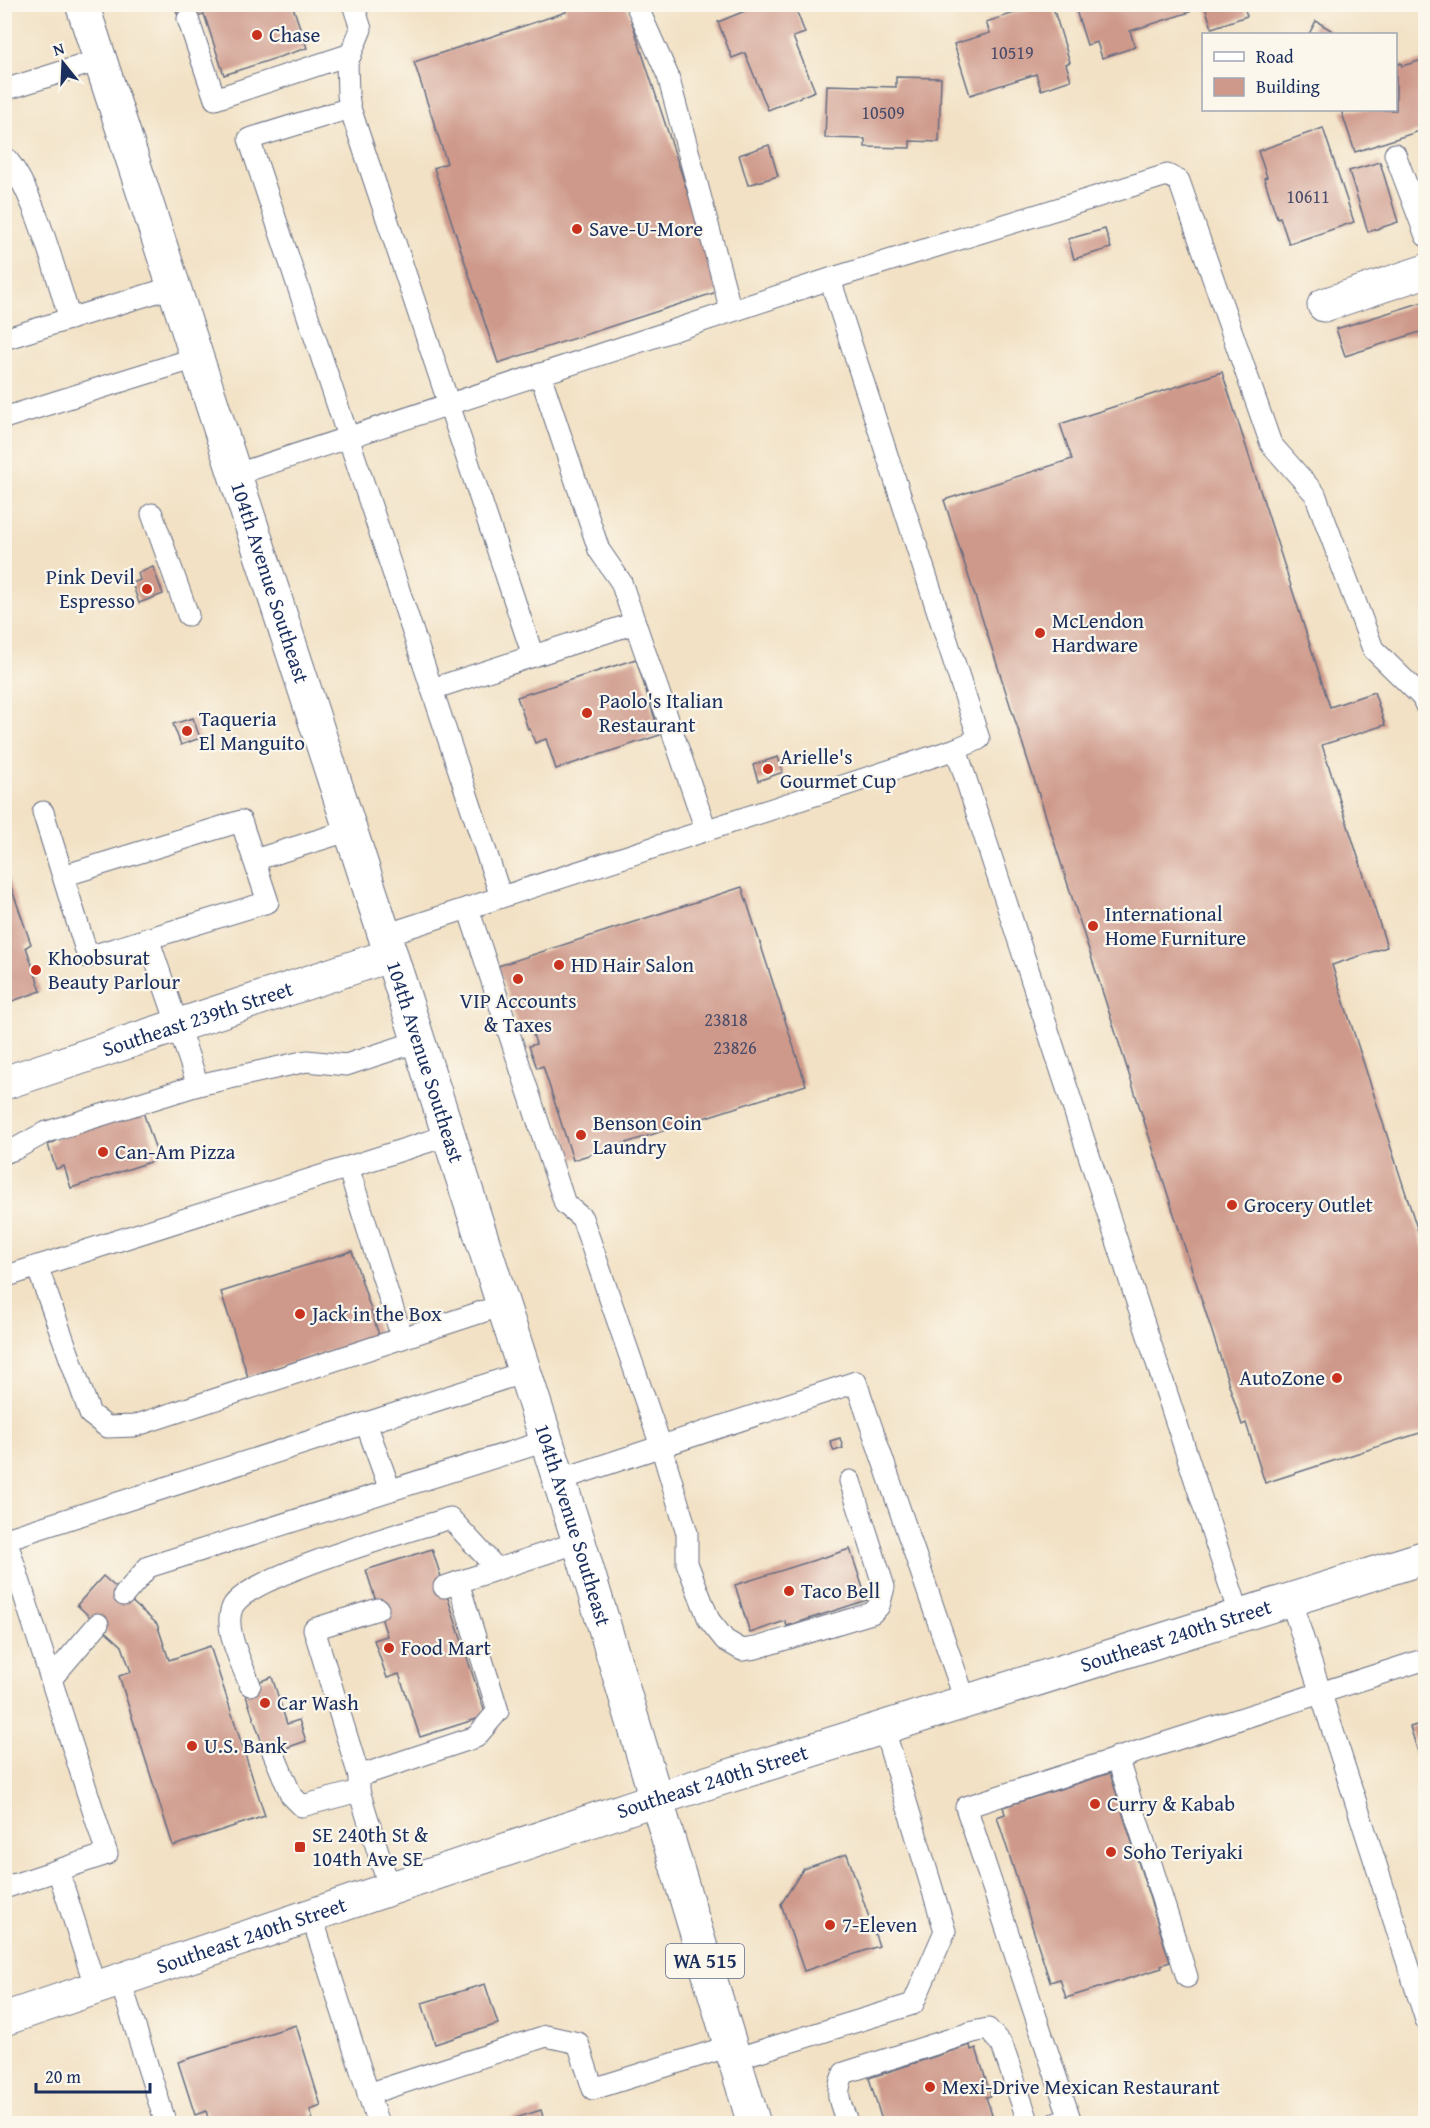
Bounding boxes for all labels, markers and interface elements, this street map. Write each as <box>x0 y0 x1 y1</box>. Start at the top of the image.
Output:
place label: Chase <box>269 19 320 50</box>
marker: Chase <box>250 28 264 42</box>
north arrow <box>33 33 93 93</box>
legend <box>1202 33 1397 111</box>
text: N <box>50 36 67 62</box>
house number: 10519 <box>990 39 1034 66</box>
text: Road <box>1256 43 1294 70</box>
text: Building <box>1256 73 1320 100</box>
house number: 10509 <box>861 99 905 126</box>
house number: 10611 <box>1286 183 1330 210</box>
place label: Save-U-More <box>589 213 703 244</box>
marker: Save-U-More <box>570 222 584 236</box>
street label: 104th Avenue Southeast <box>223 477 318 688</box>
place label: Pink Devil Espresso <box>46 561 135 616</box>
marker: Pink Devil Espresso <box>140 582 154 596</box>
place label: McLendon Hardware <box>1052 605 1144 660</box>
marker: McLendon Hardware <box>1033 626 1047 640</box>
place label: Paolo's Italian Restaurant <box>599 685 723 740</box>
place label: Taqueria El Manguito <box>199 703 305 758</box>
marker: Paolo's Italian Restaurant <box>580 706 594 720</box>
marker: Taqueria El Manguito <box>180 724 194 738</box>
place label: Arielle's Gourmet Cup <box>780 741 896 796</box>
marker: Arielle's Gourmet Cup <box>761 762 775 776</box>
place label: International Home Furniture <box>1105 898 1246 953</box>
marker: International Home Furniture <box>1086 919 1100 933</box>
place label: Khoobsurat Beauty Parlour <box>48 942 180 997</box>
place label: HD Hair Salon <box>571 949 694 980</box>
street label: 104th Avenue Southeast <box>379 957 473 1167</box>
marker: HD Hair Salon <box>552 958 566 972</box>
marker: Khoobsurat Beauty Parlour <box>29 963 43 977</box>
street label: Southeast 239th Street <box>98 972 297 1064</box>
marker: VIP Accounts & Taxes <box>511 972 525 986</box>
place label: VIP Accounts & Taxes <box>459 985 577 1040</box>
house number: 23818 <box>704 1006 748 1033</box>
house number: 23826 <box>713 1034 757 1061</box>
place label: Benson Coin Laundry <box>593 1107 702 1162</box>
marker: Benson Coin Laundry <box>574 1128 588 1142</box>
place label: Can-Am Pizza <box>115 1136 235 1167</box>
marker: Can-Am Pizza <box>96 1145 110 1159</box>
place label: Grocery Outlet <box>1244 1189 1374 1220</box>
marker: Grocery Outlet <box>1225 1198 1239 1212</box>
place label: Jack in the Box <box>309 1298 442 1329</box>
marker: Jack in the Box <box>293 1307 307 1321</box>
place label: AutoZone <box>1239 1362 1325 1393</box>
marker: AutoZone <box>1330 1371 1344 1385</box>
street label: 104th Avenue Southeast <box>527 1419 620 1630</box>
place label: Taco Bell <box>801 1575 880 1606</box>
marker: Taco Bell <box>782 1584 796 1598</box>
street label: Southeast 240th Street <box>1076 1590 1276 1680</box>
place label: Food Mart <box>401 1632 491 1663</box>
marker: Food Mart <box>382 1641 396 1655</box>
place label: Car Wash <box>277 1687 359 1718</box>
marker: Car Wash <box>258 1696 272 1710</box>
place label: U.S. Bank <box>204 1730 288 1761</box>
street label: Southeast 240th Street <box>612 1736 812 1826</box>
marker: U.S. Bank <box>185 1739 199 1753</box>
place label: Curry & Kabab <box>1107 1788 1235 1819</box>
marker: Curry & Kabab <box>1088 1797 1102 1811</box>
place label: SE 240th St & 104th Ave SE <box>312 1819 429 1874</box>
place label: Soho Teriyaki <box>1123 1836 1243 1867</box>
marker: SE 240th St & 104th Ave SE <box>293 1840 307 1854</box>
marker: Soho Teriyaki <box>1104 1845 1118 1859</box>
street label: Southeast 240th Street <box>152 1888 351 1982</box>
place label: 7-Eleven <box>842 1909 918 1940</box>
marker: 7-Eleven <box>823 1918 837 1932</box>
road number: WA 515 <box>666 1944 744 1978</box>
scale bar <box>36 2056 150 2094</box>
text: 20 m <box>45 2063 81 2090</box>
place label: Mexi-Drive Mexican Restaurant <box>942 2071 1220 2102</box>
marker: Mexi-Drive Mexican Restaurant <box>923 2080 937 2094</box>

